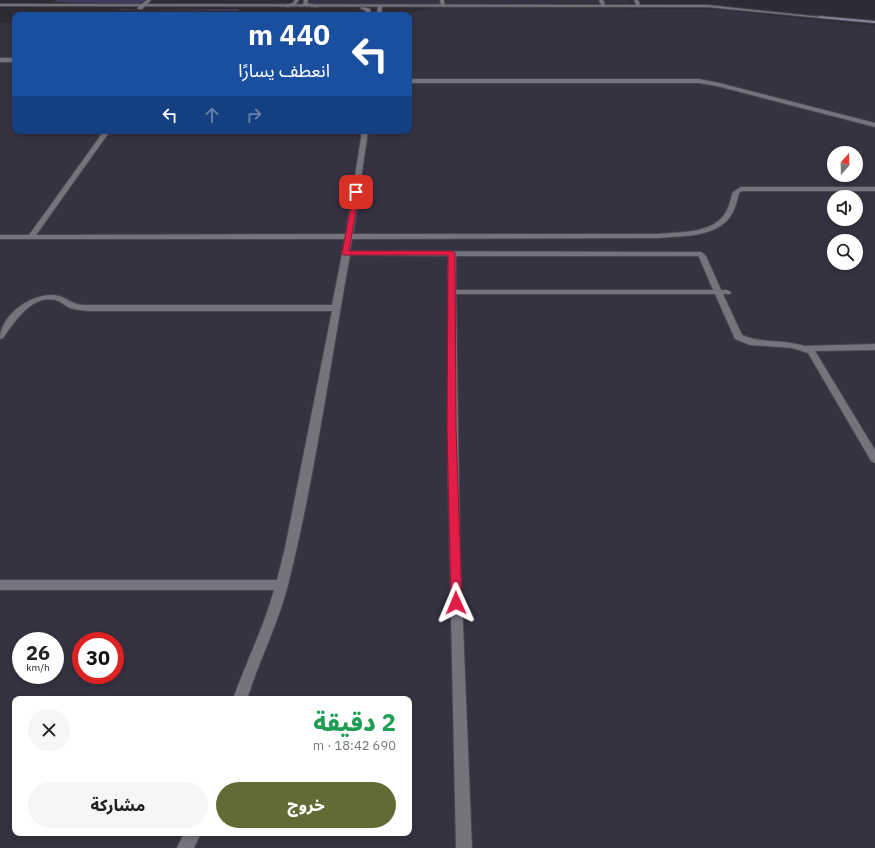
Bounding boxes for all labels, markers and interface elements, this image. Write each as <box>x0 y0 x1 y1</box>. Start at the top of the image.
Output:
text: 440 m <box>248 16 330 53</box>
icon: left <box>344 28 396 80</box>
text: انعطف يسارًا <box>238 59 330 82</box>
icon: left <box>159 104 181 126</box>
icon: ahead <box>201 104 223 126</box>
icon: right <box>243 104 265 126</box>
north arrow <box>827 146 863 182</box>
map controls <box>827 146 863 270</box>
pin <box>339 175 373 209</box>
icon: arrive <box>345 181 367 203</box>
button: sound <box>827 190 863 226</box>
button: search <box>827 234 863 270</box>
position arrow <box>435 582 477 624</box>
speed limit sign: 30 <box>72 632 124 684</box>
text: 26 <box>26 639 50 666</box>
text: km/h <box>26 661 50 674</box>
text: 2 دقيقة <box>313 706 396 738</box>
button: close <box>28 709 70 751</box>
text: 690 m · 18:42 <box>313 737 396 754</box>
button: مشاركة <box>28 782 208 828</box>
button: خروج <box>216 782 396 828</box>

